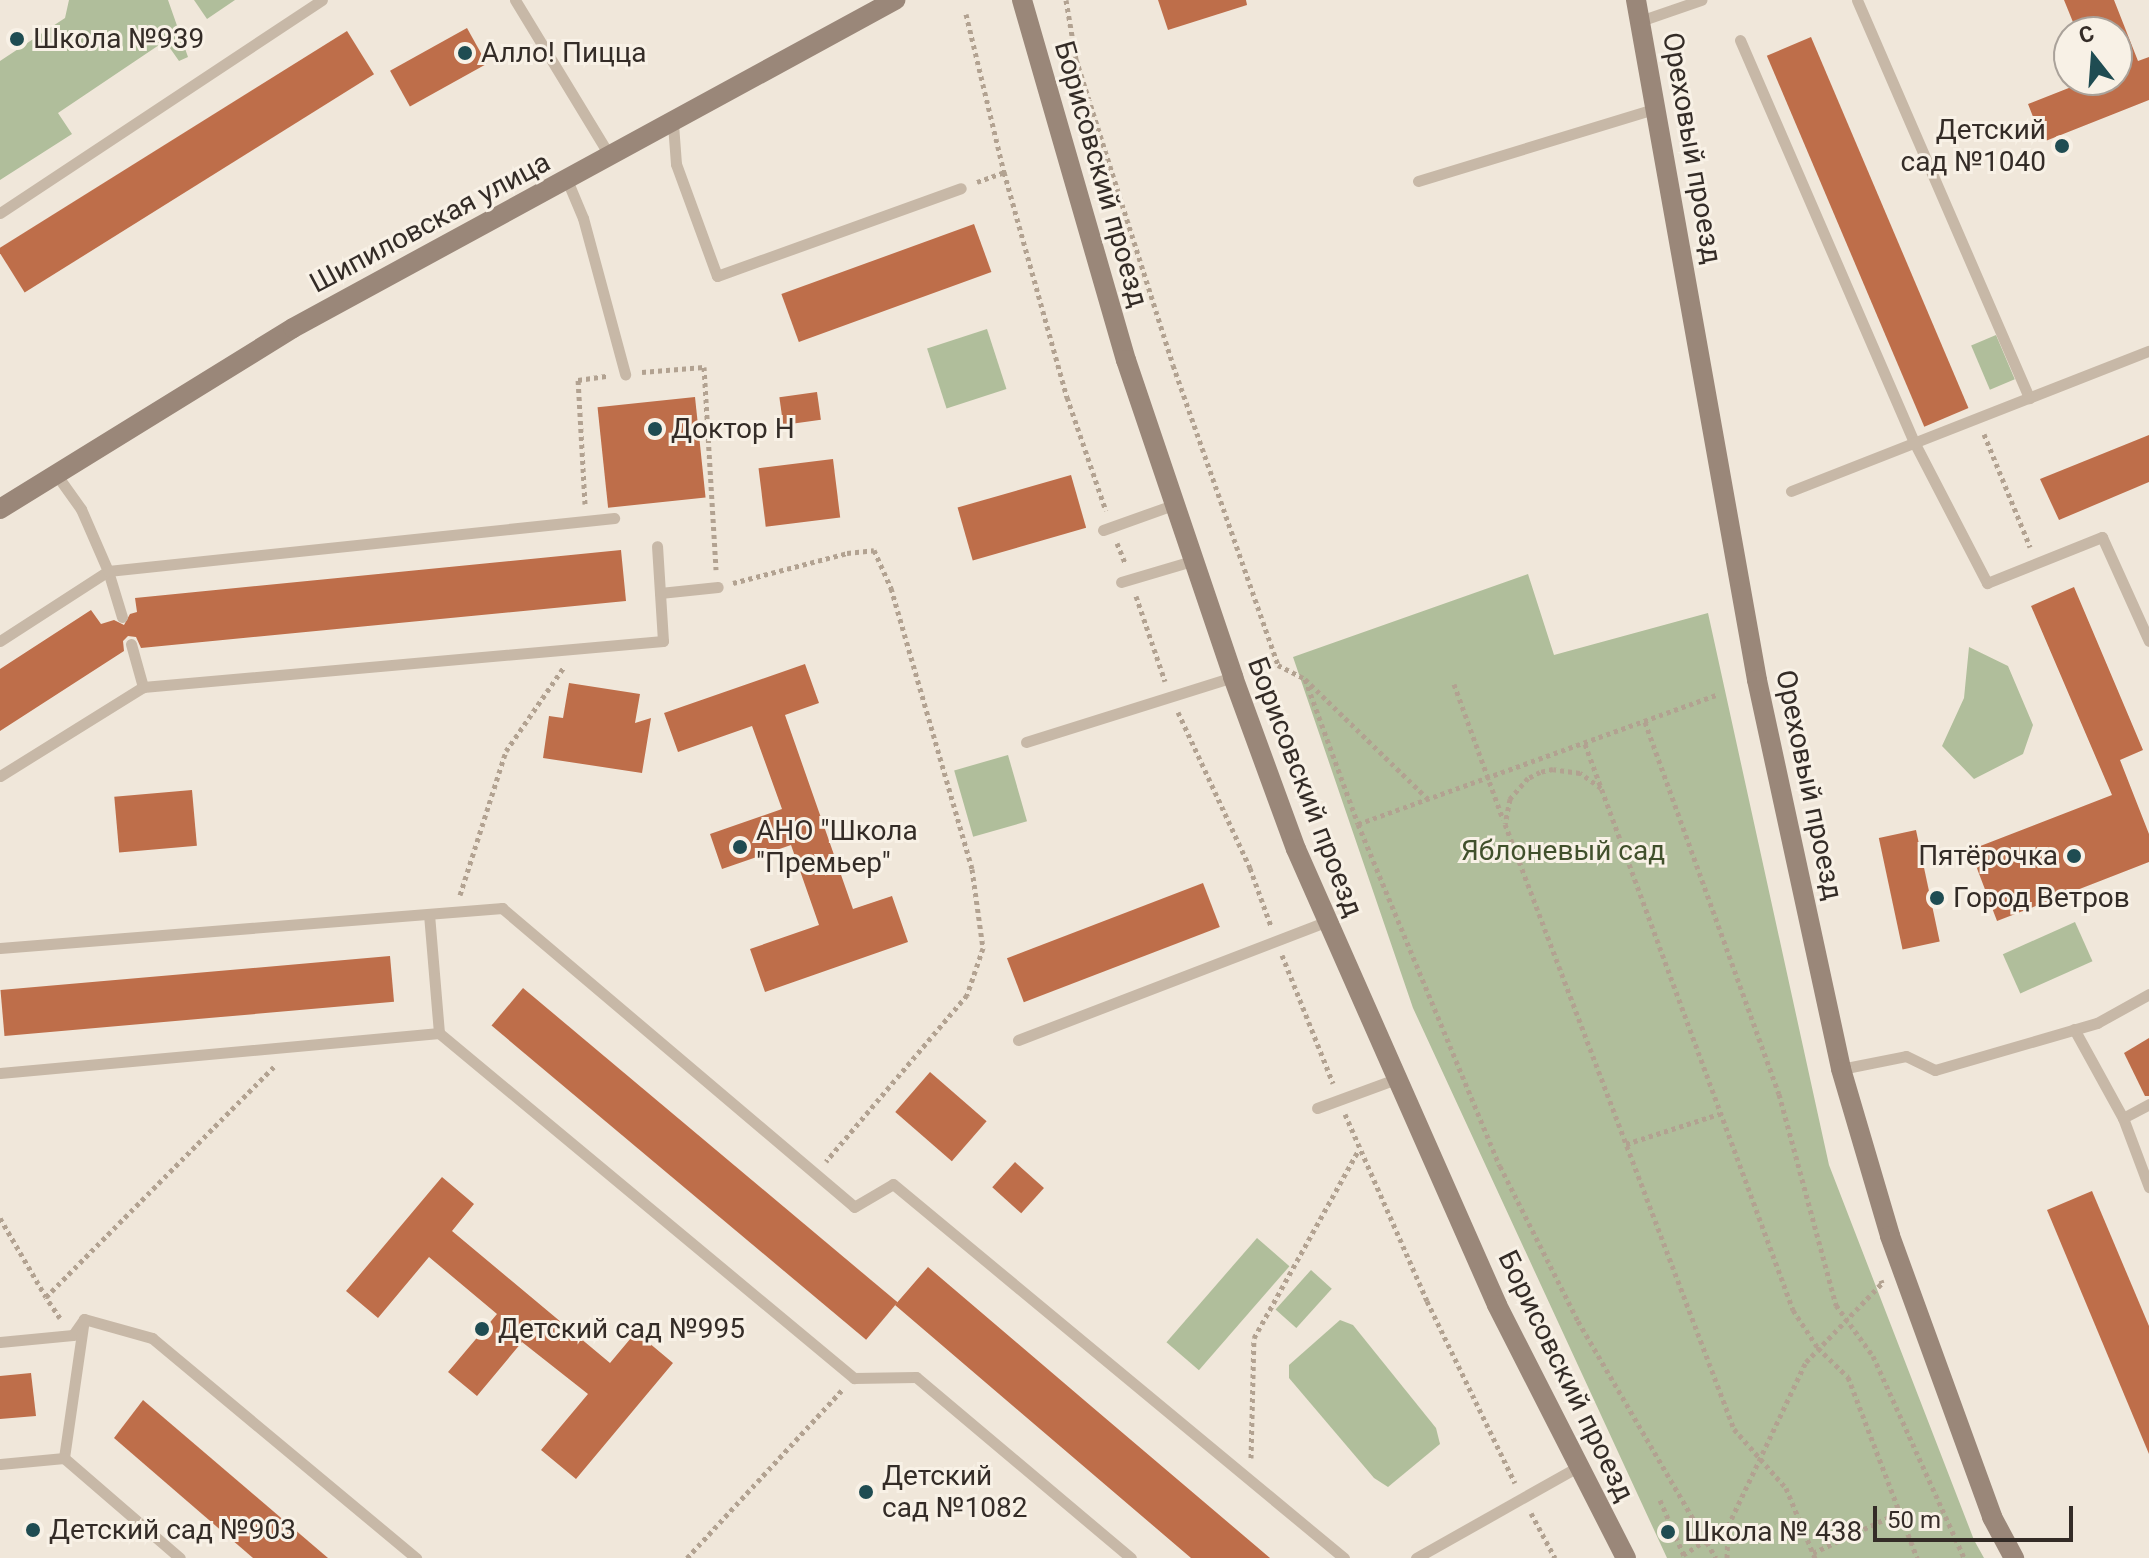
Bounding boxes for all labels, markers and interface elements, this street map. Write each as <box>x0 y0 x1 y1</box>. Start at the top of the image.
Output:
north arrow <box>2053 16 2133 96</box>
text: С <box>2076 20 2097 49</box>
place label: Школа №939 <box>33 22 204 56</box>
marker: Школа №939 <box>8 30 26 48</box>
street label: Ореховый проезд <box>1655 30 1729 266</box>
place label: Алло! Пицца <box>481 36 647 70</box>
street label: Борисовский проезд <box>1047 37 1155 311</box>
marker: Алло! Пицца <box>456 44 474 62</box>
place label: Детский сад №1040 <box>1901 113 2046 179</box>
marker: Детский сад №1040 <box>2053 137 2071 155</box>
street label: Шипиловская улица <box>304 145 556 301</box>
place label: Доктор Н <box>671 412 795 446</box>
marker: Доктор Н <box>646 420 664 438</box>
street label: Борисовский проезд <box>1240 653 1370 921</box>
street label: Ореховый проезд <box>1768 667 1850 903</box>
place label: АНО "Школа "Премьер" <box>756 814 918 880</box>
park label: Яблоневый сад <box>1461 834 1665 868</box>
marker: АНО "Школа "Премьер" <box>731 838 749 856</box>
place label: Пятёрочка <box>1918 839 2058 873</box>
marker: Пятёрочка <box>2065 847 2083 865</box>
place label: Город Ветров <box>1953 881 2130 915</box>
marker: Город Ветров <box>1928 889 1946 907</box>
street label: Борисовский проезд <box>1491 1245 1641 1507</box>
place label: Детский сад №995 <box>498 1312 745 1346</box>
marker: Детский сад №995 <box>473 1320 491 1338</box>
place label: Детский сад №1082 <box>882 1459 1027 1525</box>
marker: Детский сад №1082 <box>857 1483 875 1501</box>
scale bar <box>1877 1490 2077 1540</box>
text: 50 m <box>1887 1506 1941 1534</box>
place label: Детский сад №903 <box>49 1513 296 1547</box>
place label: Школа № 438 <box>1684 1515 1862 1549</box>
marker: Детский сад №903 <box>24 1521 42 1539</box>
marker: Школа № 438 <box>1659 1523 1677 1541</box>

